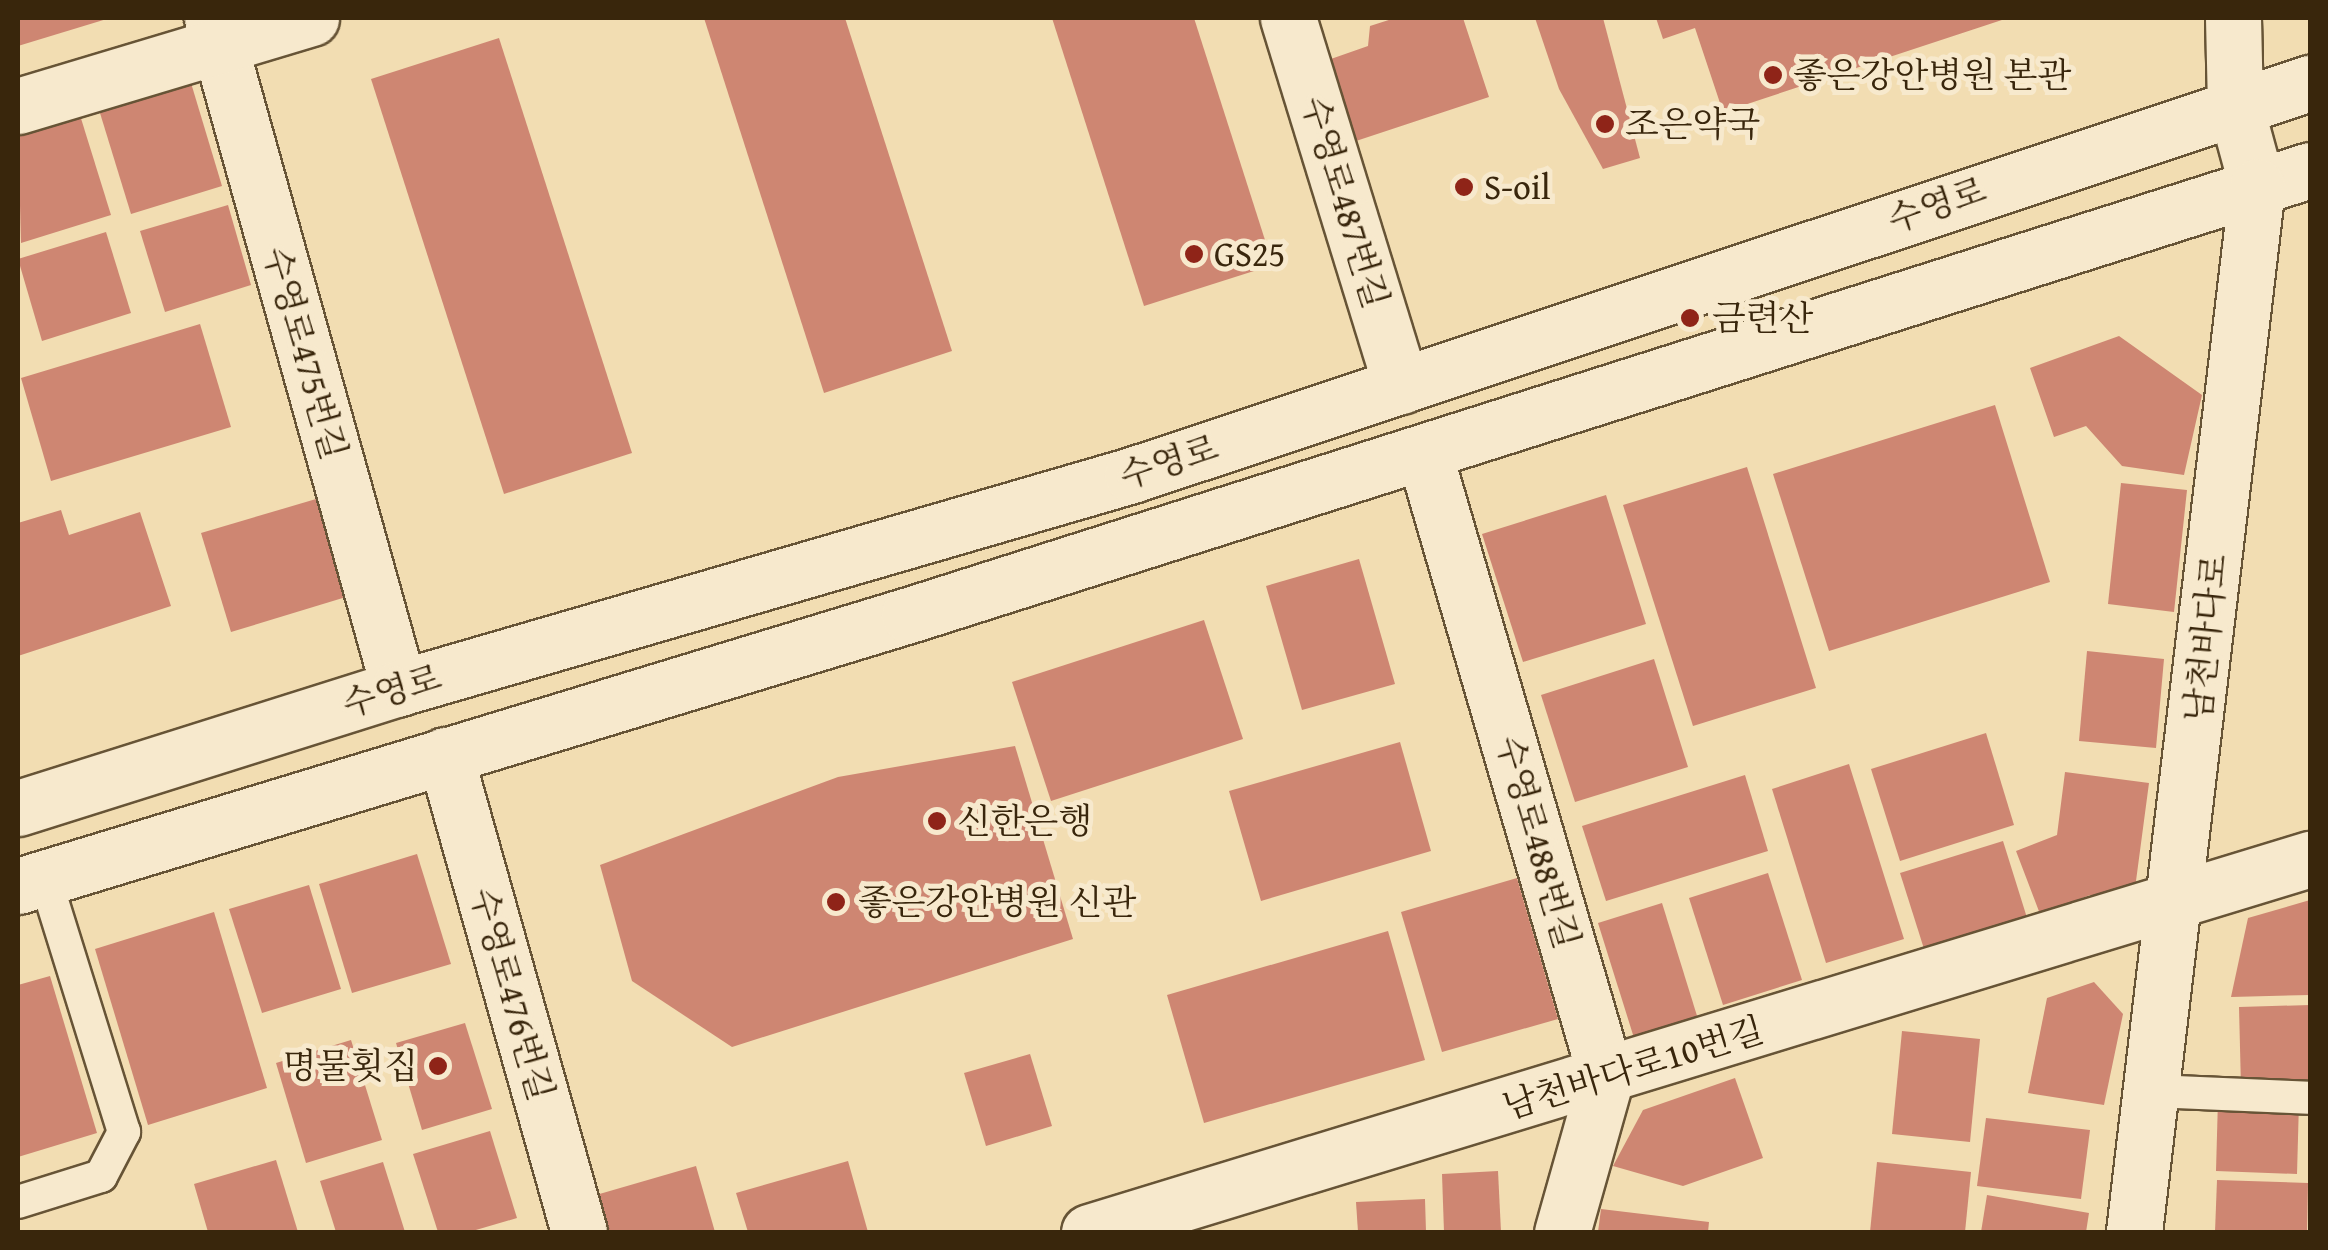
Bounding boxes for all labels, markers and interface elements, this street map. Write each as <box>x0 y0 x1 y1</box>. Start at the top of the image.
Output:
place label: 좋은강안병원 본관 <box>1793 54 2071 96</box>
marker: 좋은강안병원 본관 <box>1762 64 1784 86</box>
street label: 수영로487번길 <box>1293 91 1397 313</box>
place label: 조은약국 <box>1625 103 1760 145</box>
marker: 조은약국 <box>1594 113 1616 135</box>
place label: S-oil <box>1484 166 1551 208</box>
street label: 수영로 <box>1882 169 1992 241</box>
marker: S-oil <box>1453 176 1475 198</box>
place label: GS25 <box>1214 233 1285 275</box>
street label: 수영로475번길 <box>255 242 355 464</box>
marker: GS25 <box>1183 243 1205 265</box>
place label: 금련산 <box>1712 297 1813 339</box>
marker: 금련산 <box>1677 305 1703 331</box>
street label: 수영로 <box>1114 426 1224 498</box>
street label: 남천바다로 <box>2176 552 2236 724</box>
street label: 수영로 <box>337 656 447 726</box>
street label: 수영로488번길 <box>1488 731 1588 953</box>
place label: 신한은행 <box>957 800 1092 842</box>
marker: 신한은행 <box>926 810 948 832</box>
place label: 좋은강안병원 신관 <box>858 881 1136 923</box>
street label: 수영로476번길 <box>462 883 562 1105</box>
marker: 좋은강안병원 신관 <box>823 889 849 915</box>
street label: 남천바다로10번길 <box>1498 1008 1768 1128</box>
place label: 명물횟집 <box>283 1045 418 1087</box>
marker: 명물횟집 <box>427 1055 449 1077</box>

